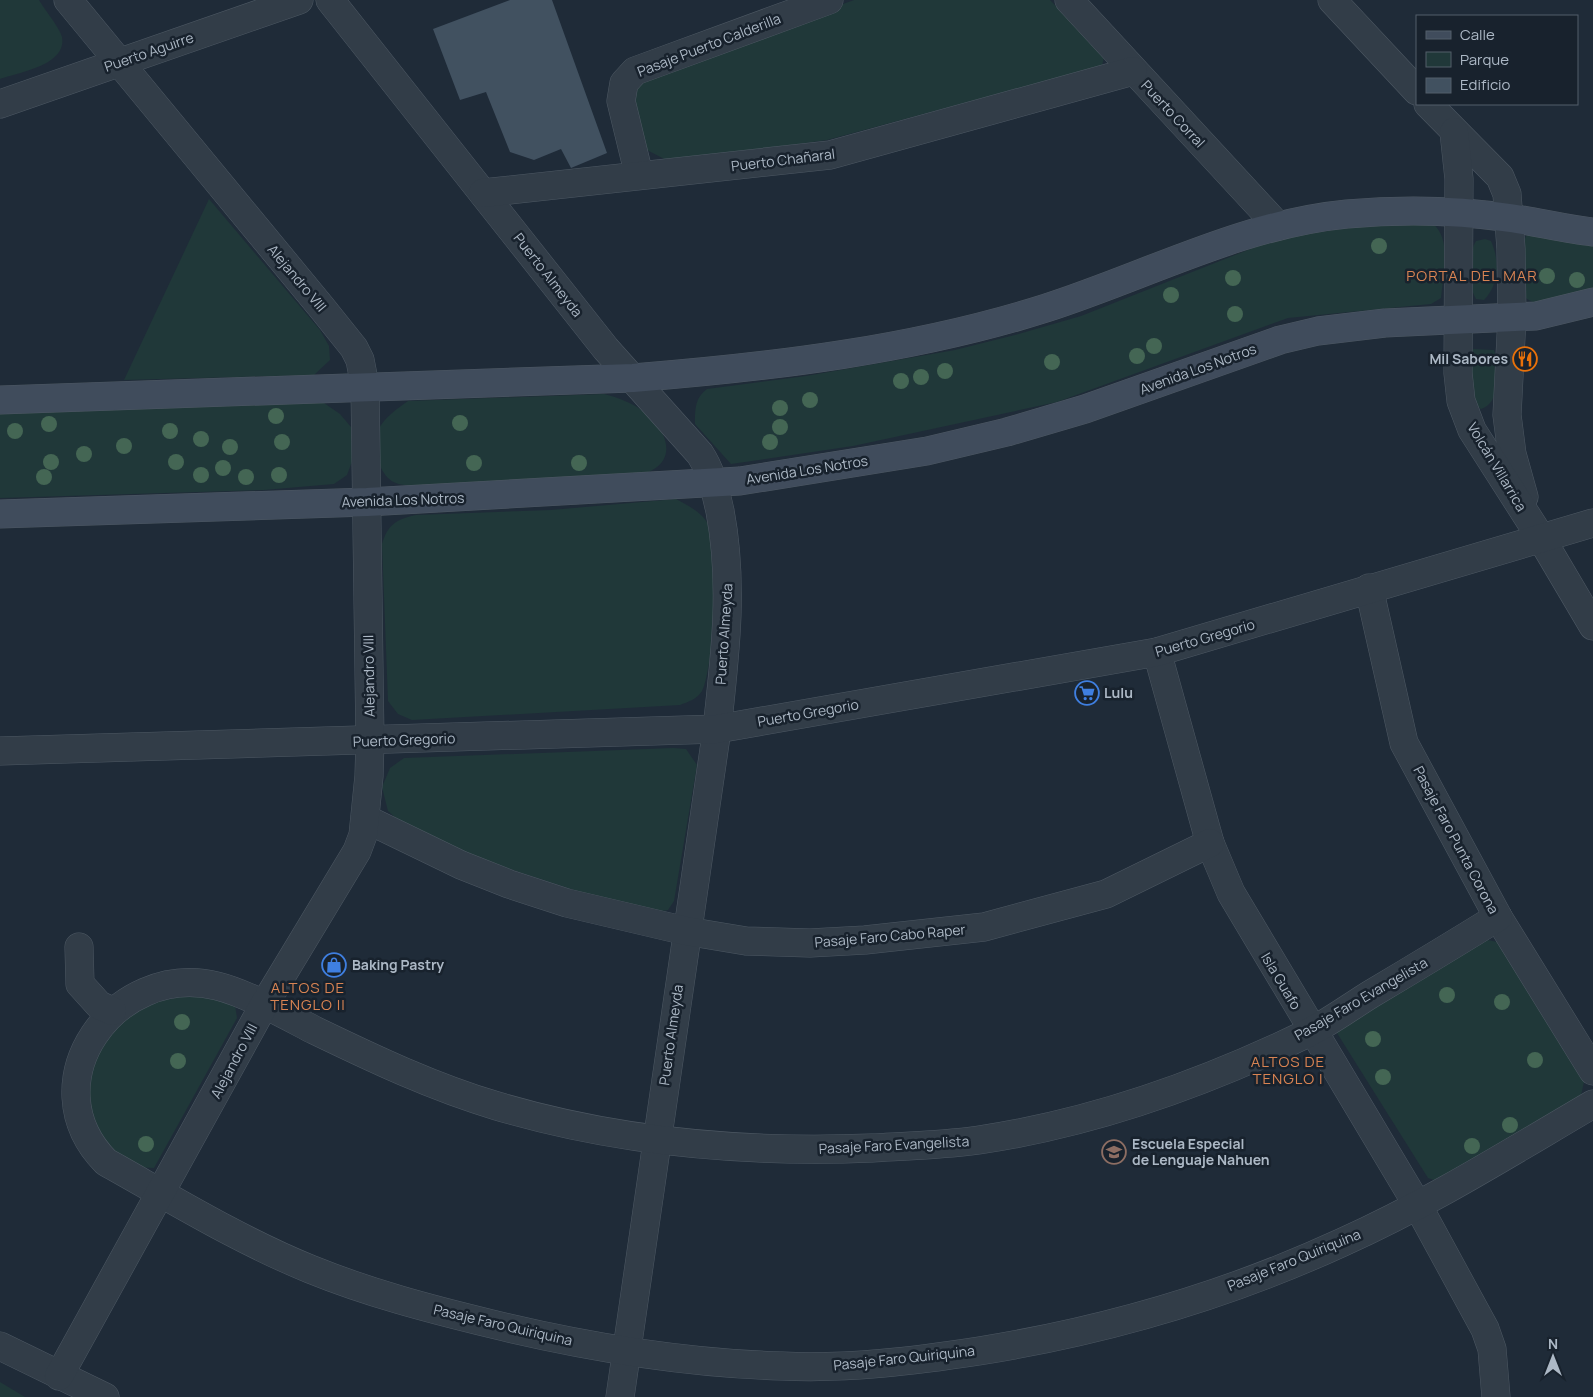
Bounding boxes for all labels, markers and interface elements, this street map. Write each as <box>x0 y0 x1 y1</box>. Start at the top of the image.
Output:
street label: Pasaje Puerto Calderilla <box>634 8 783 81</box>
legend <box>1416 15 1578 105</box>
text: Calle <box>1460 24 1495 45</box>
street label: Puerto Aguirre <box>102 27 196 76</box>
text: Parque <box>1460 49 1509 70</box>
text: Edificio <box>1460 74 1511 95</box>
street label: Puerto Corral <box>1137 76 1209 151</box>
street label: Puerto Chañaral <box>730 144 836 175</box>
street label: Puerto Almeyda <box>510 229 587 321</box>
street label: Alejandro VIII <box>264 240 331 315</box>
district label: PORTAL DEL MAR <box>1406 265 1538 286</box>
street label: Avenida Los Notros <box>1137 339 1259 398</box>
restaurant icon: Mil Sabores <box>1512 346 1538 372</box>
place label: Mil Sabores <box>1429 349 1508 368</box>
street label: Volcán Villarrica <box>1463 419 1531 515</box>
street label: Avenida Los Notros <box>745 450 869 489</box>
street label: Avenida Los Notros <box>341 488 465 511</box>
street label: Puerto Almeyda <box>710 583 737 685</box>
street label: Puerto Gregorio <box>1153 614 1257 661</box>
street label: Alejandro VIII <box>358 635 379 717</box>
supermarket icon: Lulu <box>1074 680 1100 706</box>
place label: Lulu <box>1104 683 1133 702</box>
street label: Puerto Gregorio <box>756 694 860 731</box>
street label: Puerto Gregorio <box>352 728 456 751</box>
street label: Pasaje Faro Punta Corona <box>1409 762 1504 917</box>
street label: Pasaje Faro Cabo Raper <box>814 919 966 952</box>
street label: Isla Guafo <box>1257 949 1306 1013</box>
shop icon: Baking Pastry <box>321 952 347 978</box>
street label: Pasaje Faro Evangelista <box>1291 953 1431 1044</box>
place label: Baking Pastry <box>352 955 444 974</box>
district label: ALTOS DE TENGLO II <box>270 977 346 1015</box>
street label: Puerto Almeyda <box>654 983 687 1087</box>
street label: Alejandro VIII <box>206 1020 261 1102</box>
district label: ALTOS DE TENGLO I <box>1251 1051 1325 1089</box>
street label: Pasaje Faro Evangelista <box>818 1131 970 1158</box>
place label: Escuela Especial de Lenguaje Nahuen <box>1132 1134 1270 1169</box>
school or university icon: Escuela Especial de Lenguaje Nahuen <box>1101 1139 1127 1165</box>
street label: Pasaje Faro Quiriquina <box>1224 1224 1363 1295</box>
street label: Pasaje Faro Quiriquina <box>432 1299 574 1350</box>
north arrow <box>1528 1332 1578 1382</box>
text: N <box>1548 1334 1558 1353</box>
street label: Pasaje Faro Quiriquina <box>832 1341 976 1374</box>

